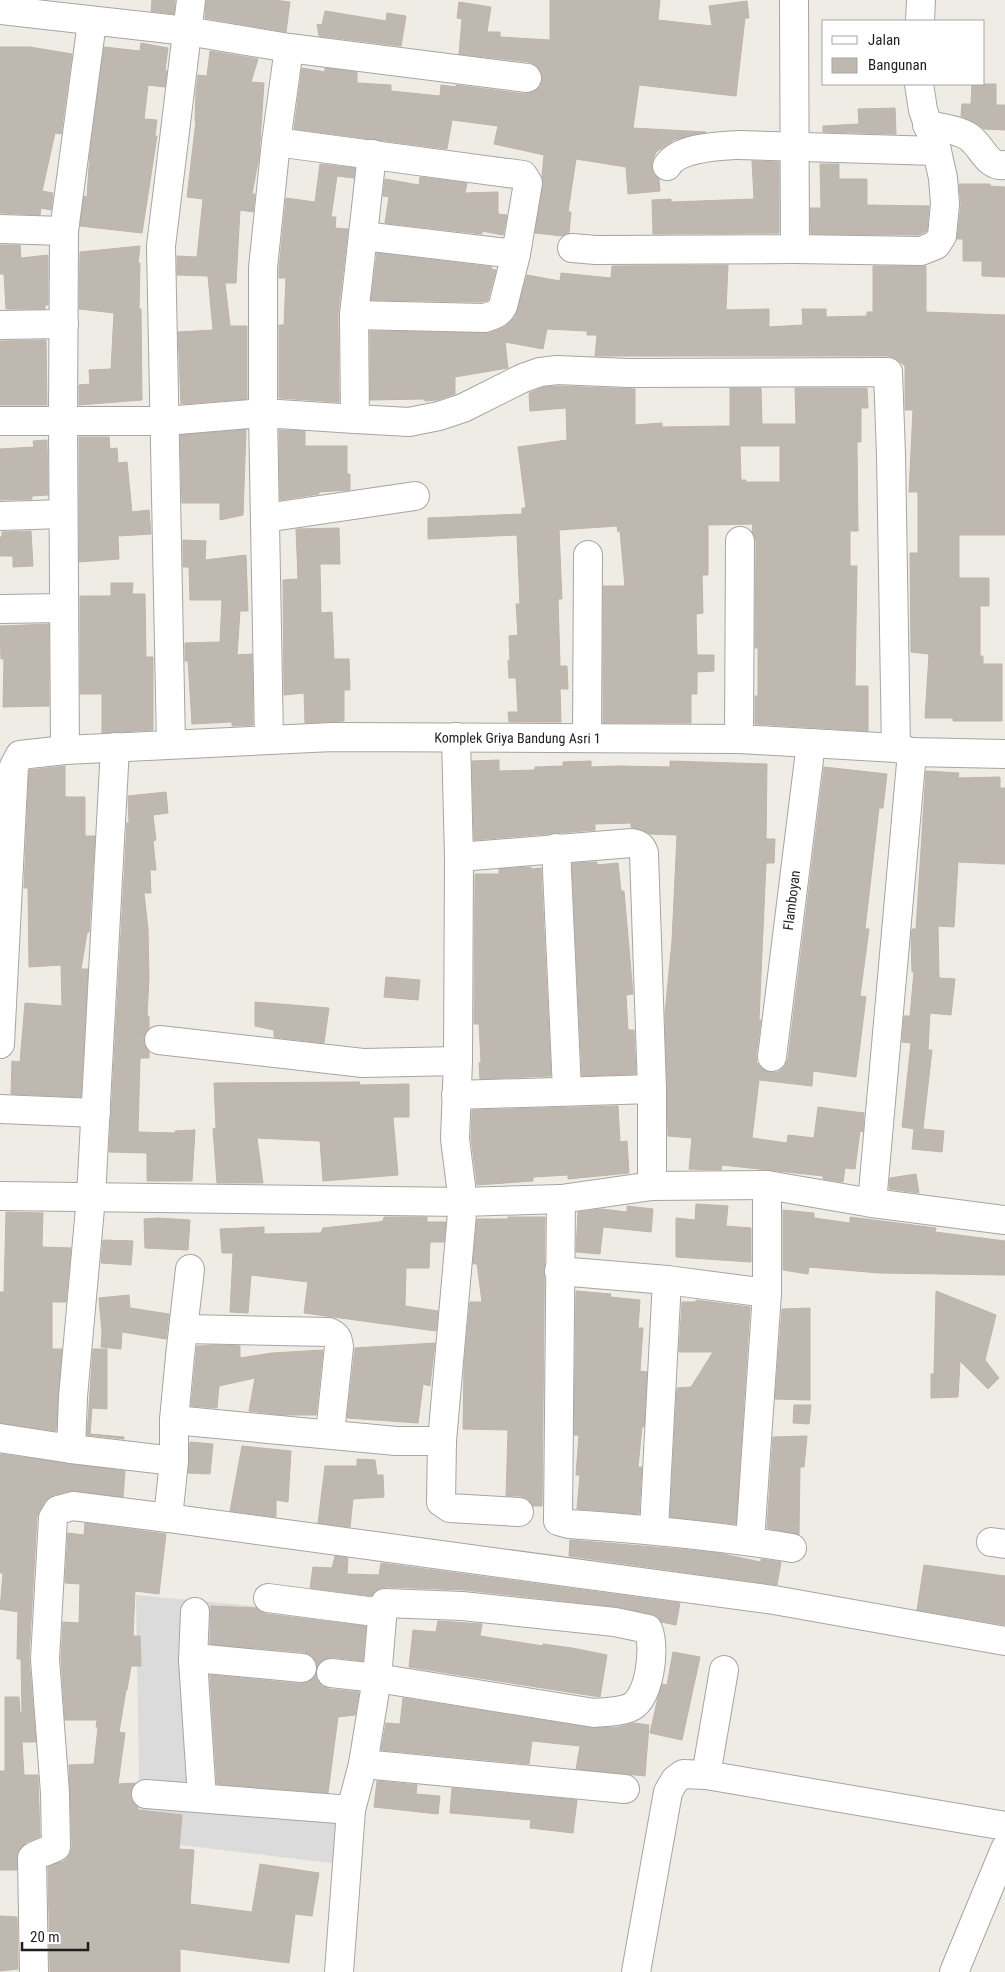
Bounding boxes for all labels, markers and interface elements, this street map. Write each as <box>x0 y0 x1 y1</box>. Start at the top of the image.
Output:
legend <box>822 20 985 85</box>
text: Jalan <box>868 31 900 49</box>
text: Bangunan <box>868 56 927 74</box>
street label: Komplek Griya Bandung Asri 1 <box>434 729 601 746</box>
street label: Flamboyan <box>780 869 803 931</box>
scale bar <box>22 1920 89 1952</box>
text: 20 m <box>30 1928 60 1946</box>

